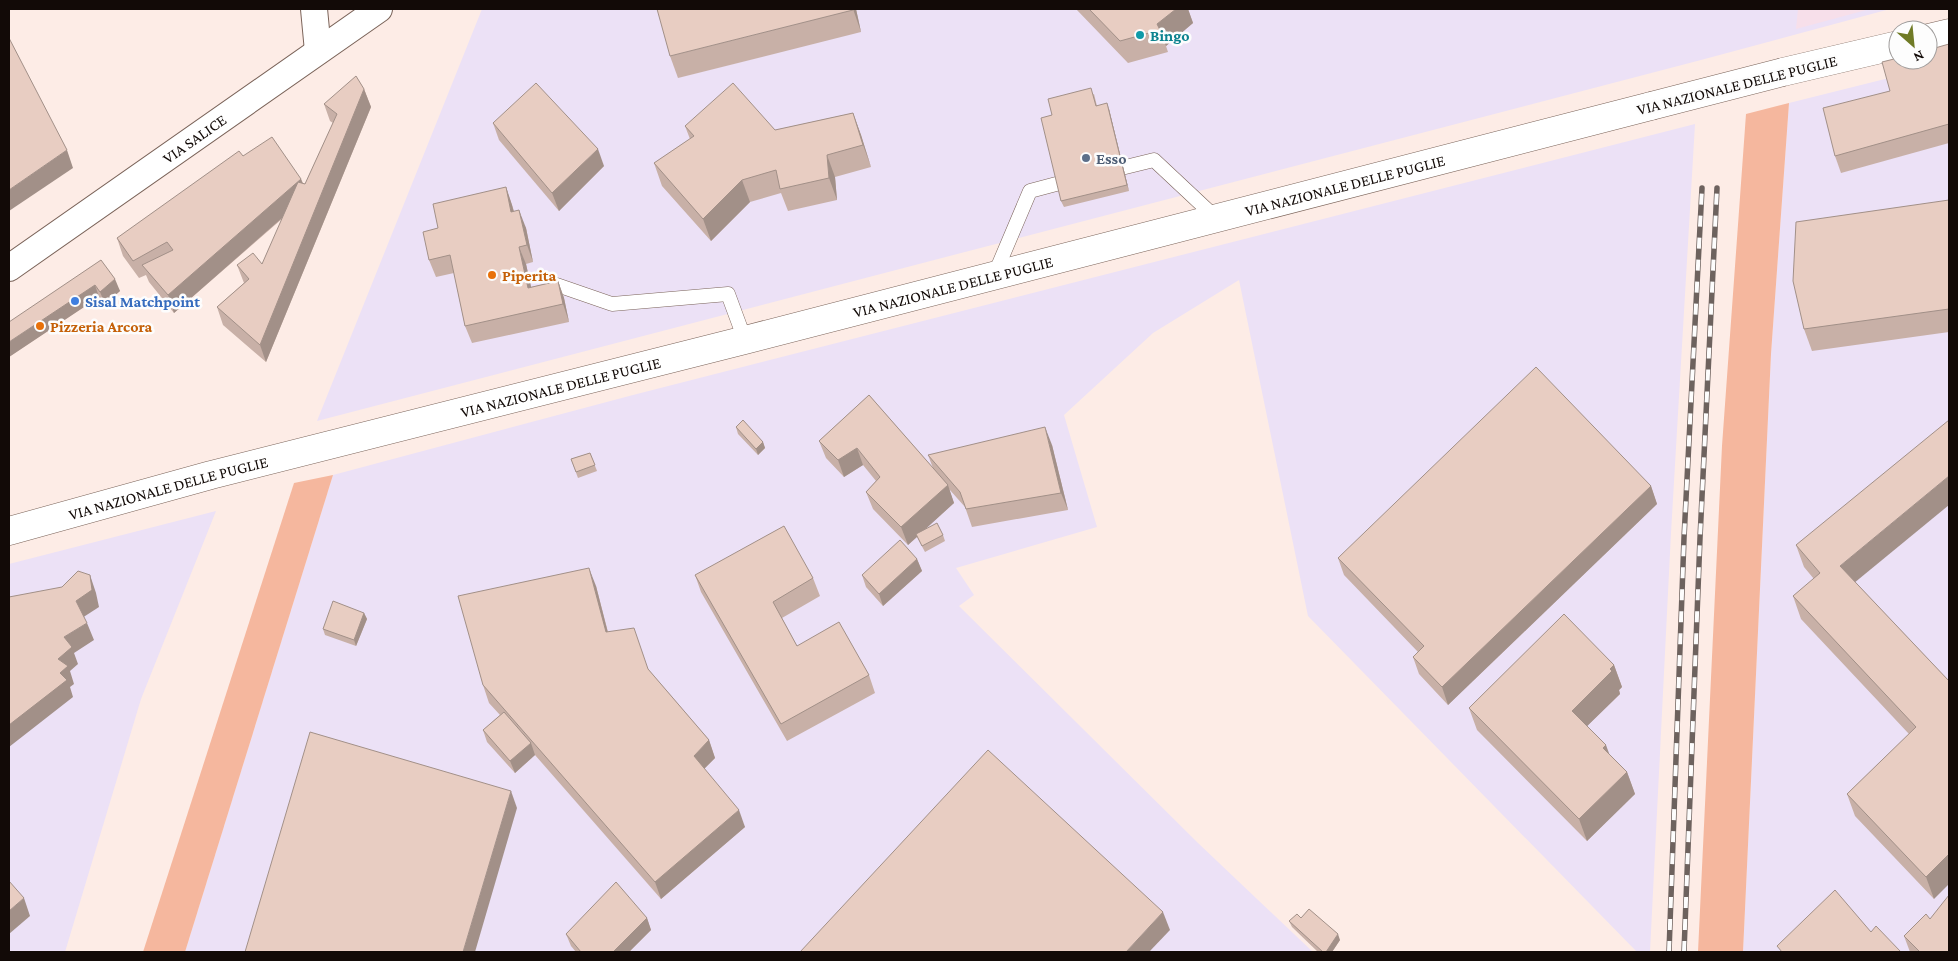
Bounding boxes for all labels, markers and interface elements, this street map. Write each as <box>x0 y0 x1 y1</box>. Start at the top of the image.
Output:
north arrow <box>1888 20 1938 70</box>
place label: Bingo <box>1150 27 1190 44</box>
marker: Bingo <box>1134 29 1146 41</box>
text: N <box>1911 47 1927 66</box>
street label: VIA NAZIONALE DELLE PUGLIE <box>1635 52 1839 118</box>
street label: VIA SALICE <box>159 110 229 166</box>
place label: Esso <box>1096 150 1126 167</box>
street label: VIA NAZIONALE DELLE PUGLIE <box>1243 151 1447 219</box>
marker: Esso <box>1080 152 1092 164</box>
street label: VIA NAZIONALE DELLE PUGLIE <box>851 252 1055 320</box>
place label: Piperita <box>502 267 557 284</box>
marker: Piperita <box>486 269 498 281</box>
place label: Sisal Matchpoint <box>85 293 200 310</box>
marker: Sisal Matchpoint <box>69 295 81 307</box>
place label: Pizzeria Arcora <box>50 318 153 335</box>
marker: Pizzeria Arcora <box>34 320 46 332</box>
street label: VIA NAZIONALE DELLE PUGLIE <box>459 353 662 420</box>
street label: VIA NAZIONALE DELLE PUGLIE <box>67 452 270 523</box>

